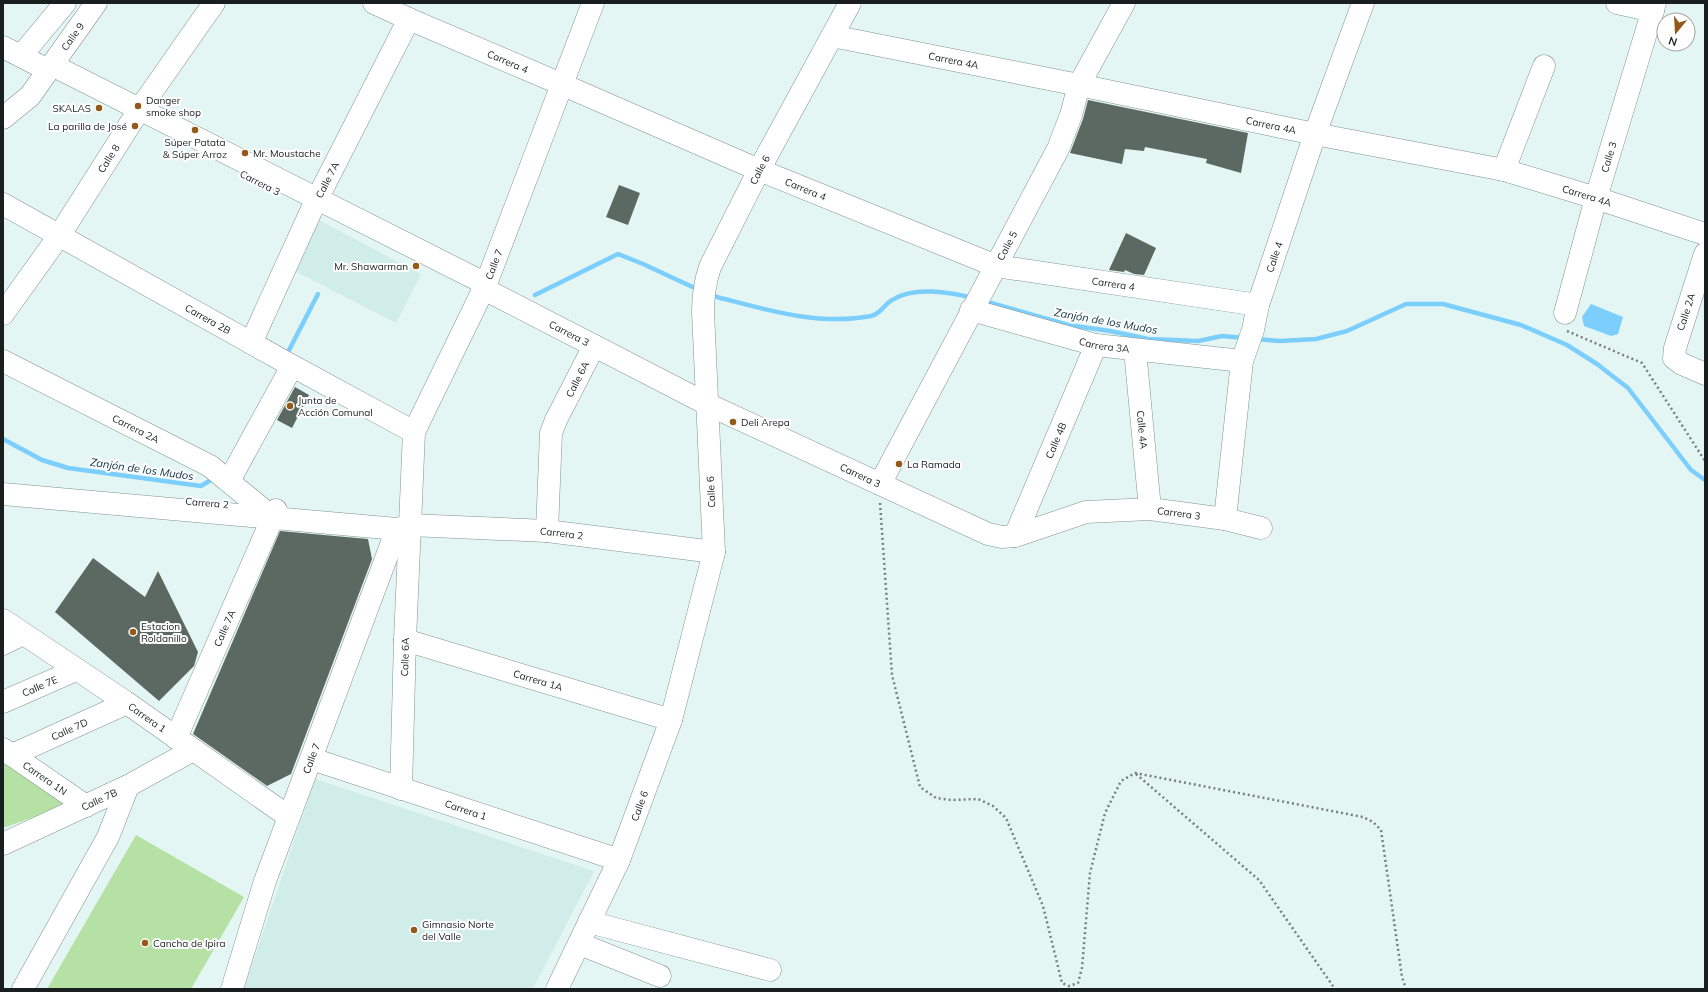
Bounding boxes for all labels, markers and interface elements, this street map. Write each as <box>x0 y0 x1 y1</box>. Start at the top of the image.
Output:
north arrow <box>1656 12 1696 52</box>
street label: Calle 9 <box>58 20 87 53</box>
text: N <box>1667 34 1679 49</box>
street label: Carrera 4 <box>485 47 530 76</box>
street label: Carrera 4A <box>927 49 981 72</box>
place label: Danger smoke shop <box>146 94 201 119</box>
marker: Danger smoke shop <box>133 101 143 111</box>
place label: SKALAS <box>53 102 91 115</box>
marker: SKALAS <box>94 103 104 113</box>
street label: Carrera 4A <box>1245 113 1298 137</box>
place label: La parilla de José <box>48 120 127 133</box>
marker: La parilla de José <box>130 121 140 131</box>
marker: Súper Patata & Súper Arroz <box>190 125 200 135</box>
place label: Súper Patata & Súper Arroz <box>163 136 227 161</box>
street label: Calle 3 <box>1598 140 1619 174</box>
street label: Calle 8 <box>94 142 122 175</box>
place label: Mr. Moustache <box>253 147 321 160</box>
marker: Mr. Moustache <box>240 148 250 158</box>
street label: Calle 6 <box>746 153 772 187</box>
street label: Calle 7A <box>312 159 342 200</box>
street label: Carrera 3 <box>238 167 282 199</box>
street label: Carrera 4 <box>783 175 828 203</box>
street label: Carrera 4A <box>1561 182 1614 209</box>
street label: Calle 5 <box>994 229 1020 263</box>
street label: Calle 4 <box>1263 240 1285 274</box>
street label: Calle 7 <box>482 247 505 281</box>
place label: Mr. Shawarman <box>334 260 408 273</box>
marker: Mr. Shawarman <box>411 261 421 271</box>
street label: Carrera 4 <box>1091 274 1136 293</box>
street label: Calle 2A <box>1674 291 1698 332</box>
street label: Carrera 2B <box>183 301 233 337</box>
water label: Zanjón de los Mudos <box>1053 305 1159 337</box>
street label: Carrera 3 <box>547 317 592 349</box>
street label: Carrera 3A <box>1078 334 1131 355</box>
street label: Calle 6A <box>562 358 592 399</box>
place label: Junta de Acción Comunal <box>298 394 373 419</box>
marker: Junta de Acción Comunal <box>285 401 295 411</box>
street label: Calle 4A <box>1134 410 1151 450</box>
street label: Carrera 2A <box>110 411 162 446</box>
place label: Deli Arepa <box>741 416 790 429</box>
marker: Deli Arepa <box>728 417 738 427</box>
street label: Calle 4B <box>1042 420 1069 460</box>
water label: Zanjón de los Mudos <box>89 455 195 483</box>
place label: La Ramada <box>907 458 961 471</box>
marker: La Ramada <box>894 459 904 469</box>
street label: Carrera 3 <box>838 460 883 490</box>
street label: Calle 6 <box>704 476 718 508</box>
street label: Carrera 2 <box>185 495 229 511</box>
street label: Carrera 3 <box>1156 504 1201 522</box>
street label: Carrera 2 <box>540 524 584 542</box>
street label: Calle 7A <box>210 607 238 649</box>
place label: Estacion Roldanillo <box>141 620 187 645</box>
marker: Estacion Roldanillo <box>128 627 138 637</box>
street label: Calle 6A <box>398 637 412 677</box>
street label: Carrera 1A <box>512 666 565 694</box>
street label: Calle 7E <box>20 672 59 699</box>
street label: Carrera 1 <box>126 699 169 735</box>
street label: Calle 7D <box>49 715 90 743</box>
street label: Calle 7 <box>299 741 323 775</box>
street label: Carrera 1N <box>20 758 70 798</box>
street label: Calle 7B <box>79 785 119 813</box>
street label: Calle 6 <box>628 789 651 823</box>
street label: Carrera 1 <box>443 797 489 823</box>
place label: Gimnasio Norte del Valle <box>422 918 494 943</box>
marker: Gimnasio Norte del Valle <box>409 925 419 935</box>
place label: Cancha de Ipira <box>153 937 226 950</box>
marker: Cancha de Ipira <box>140 938 150 948</box>

